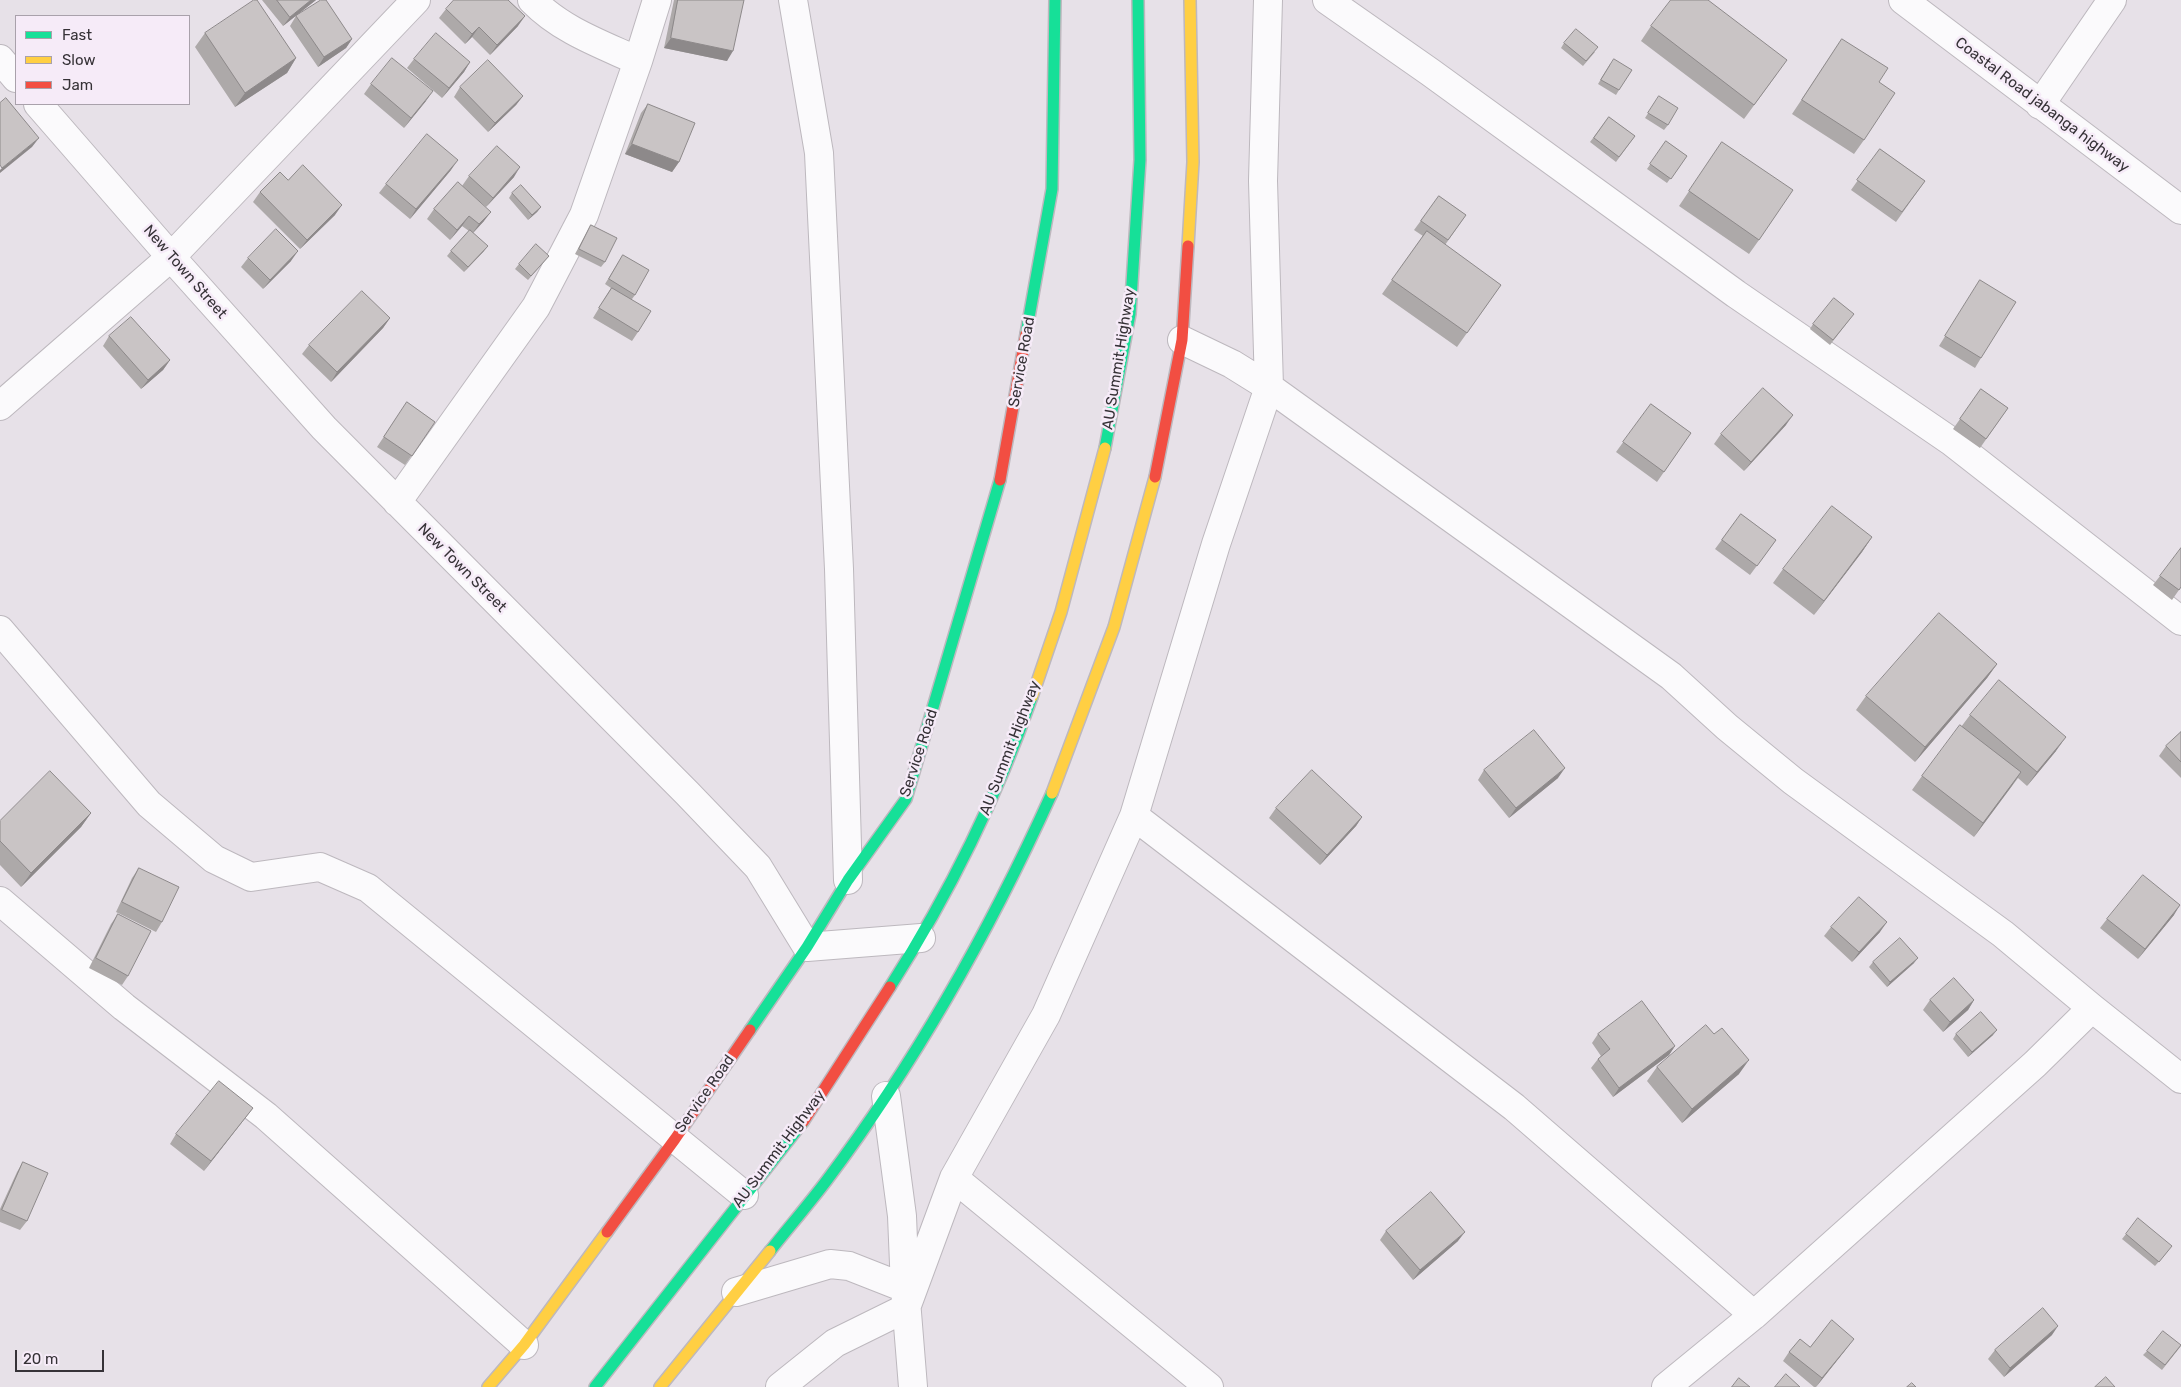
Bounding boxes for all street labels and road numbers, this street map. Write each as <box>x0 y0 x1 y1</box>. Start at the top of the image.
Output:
street label: Coastal Road jabanga highway <box>1951 34 2133 176</box>
street label: New Town Street <box>139 222 231 322</box>
street label: AU Summit Highway <box>1099 287 1139 431</box>
street label: Service Road <box>1005 315 1039 409</box>
street label: New Town Street <box>414 520 510 616</box>
street label: AU Summit Highway <box>976 678 1044 818</box>
street label: Service Road <box>896 707 942 799</box>
street label: Service Road <box>671 1051 739 1137</box>
street label: AU Summit Highway <box>729 1087 829 1211</box>

